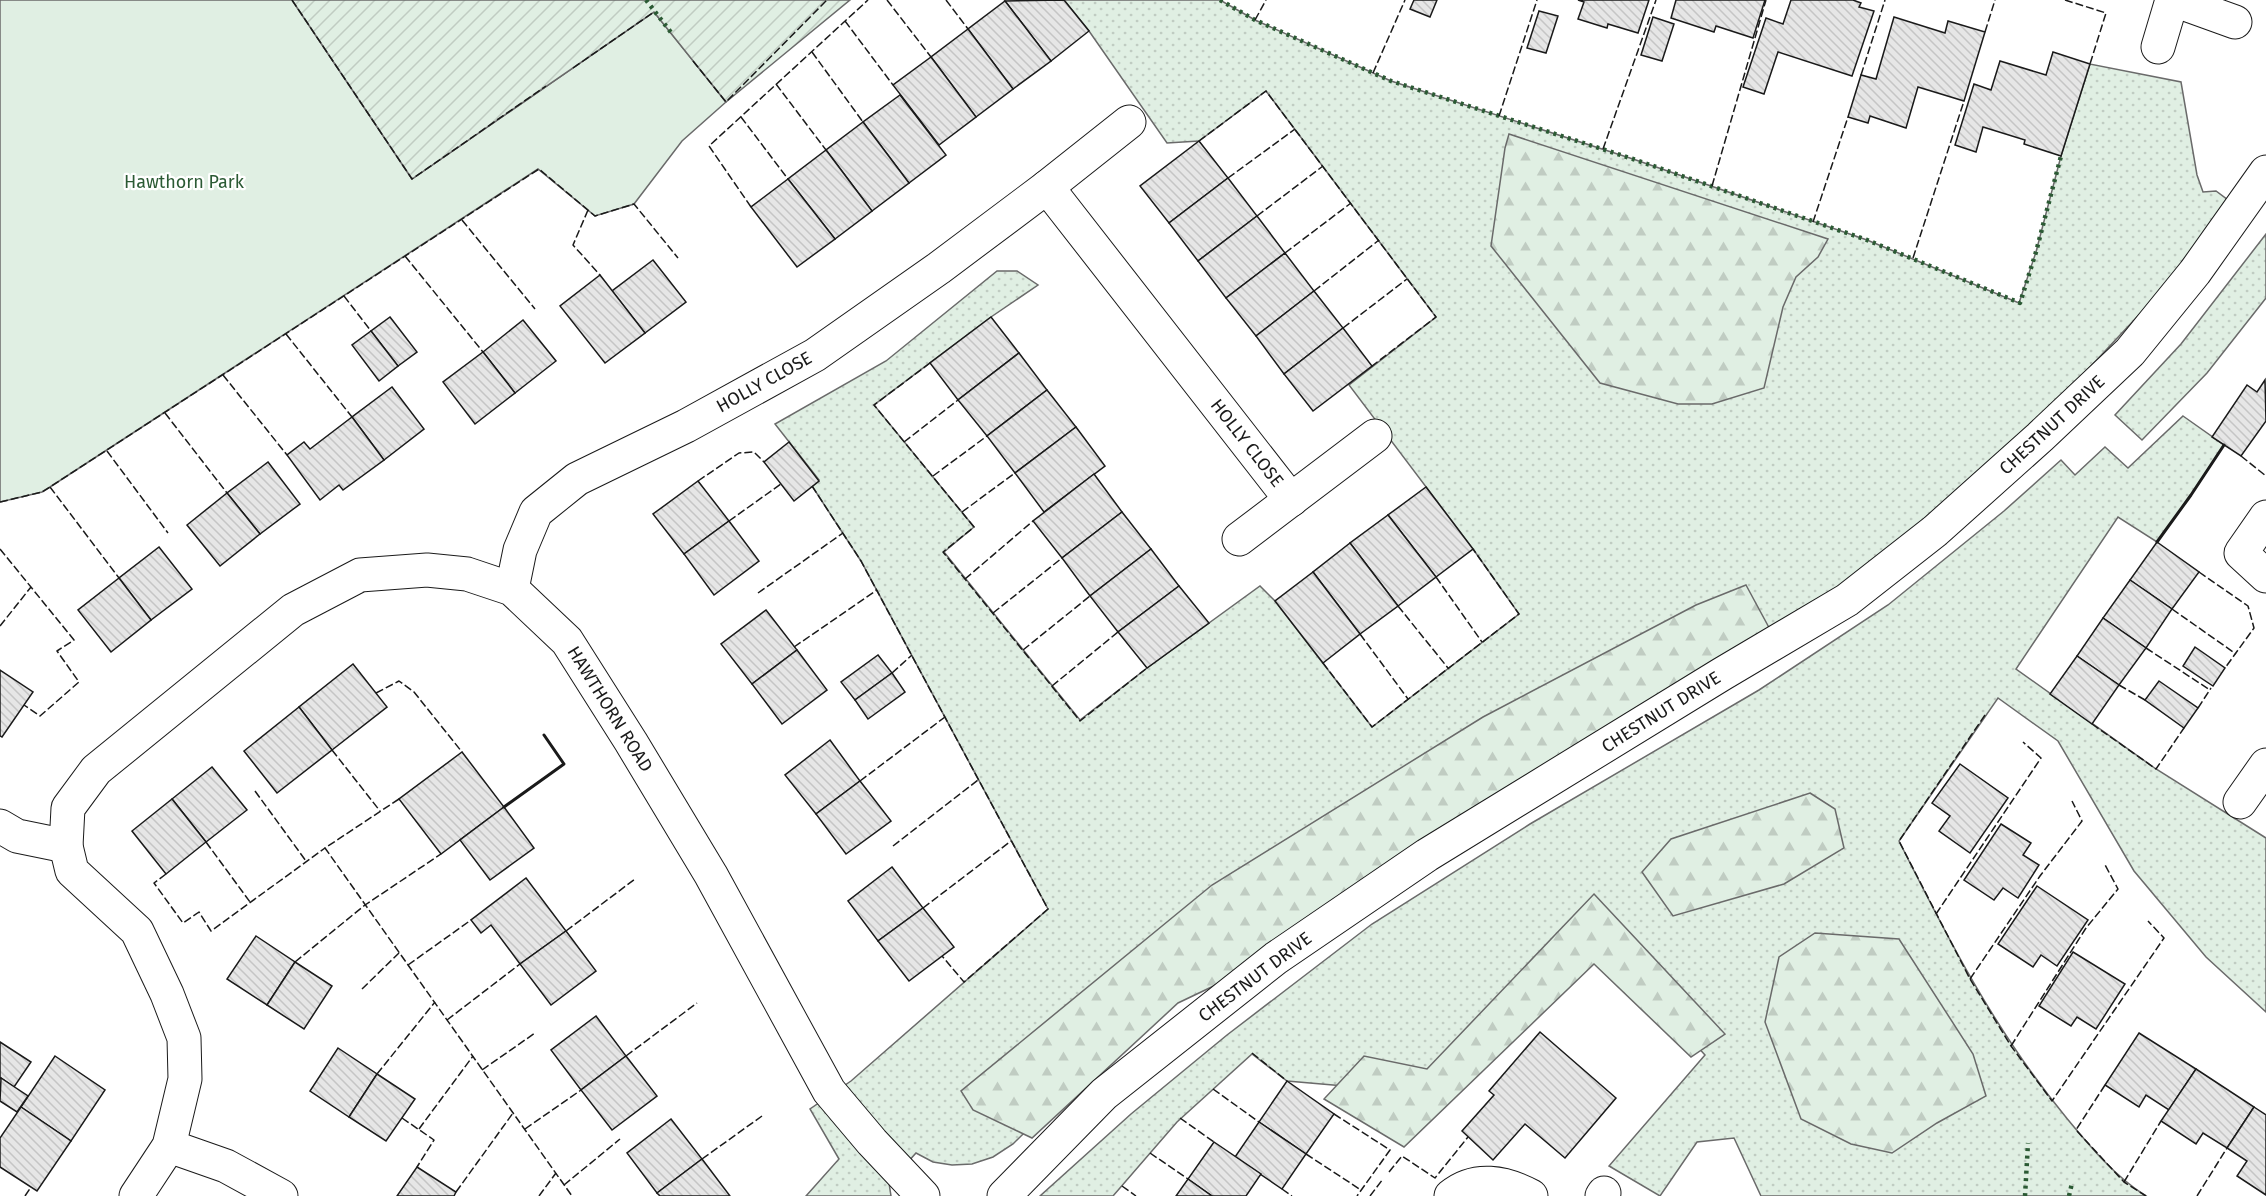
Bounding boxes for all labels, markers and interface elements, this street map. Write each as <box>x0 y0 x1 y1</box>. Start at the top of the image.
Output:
park label: Hawthorn Park <box>124 171 245 193</box>
street label: HOLLY CLOSE <box>712 347 816 417</box>
street label: CHESTNUT DRIVE <box>1995 371 2109 479</box>
street label: HOLLY CLOSE <box>1206 395 1288 491</box>
street label: HAWTHORN ROAD <box>562 642 658 776</box>
street label: CHESTNUT DRIVE <box>1597 667 1725 757</box>
street label: CHESTNUT DRIVE <box>1194 927 1316 1027</box>

